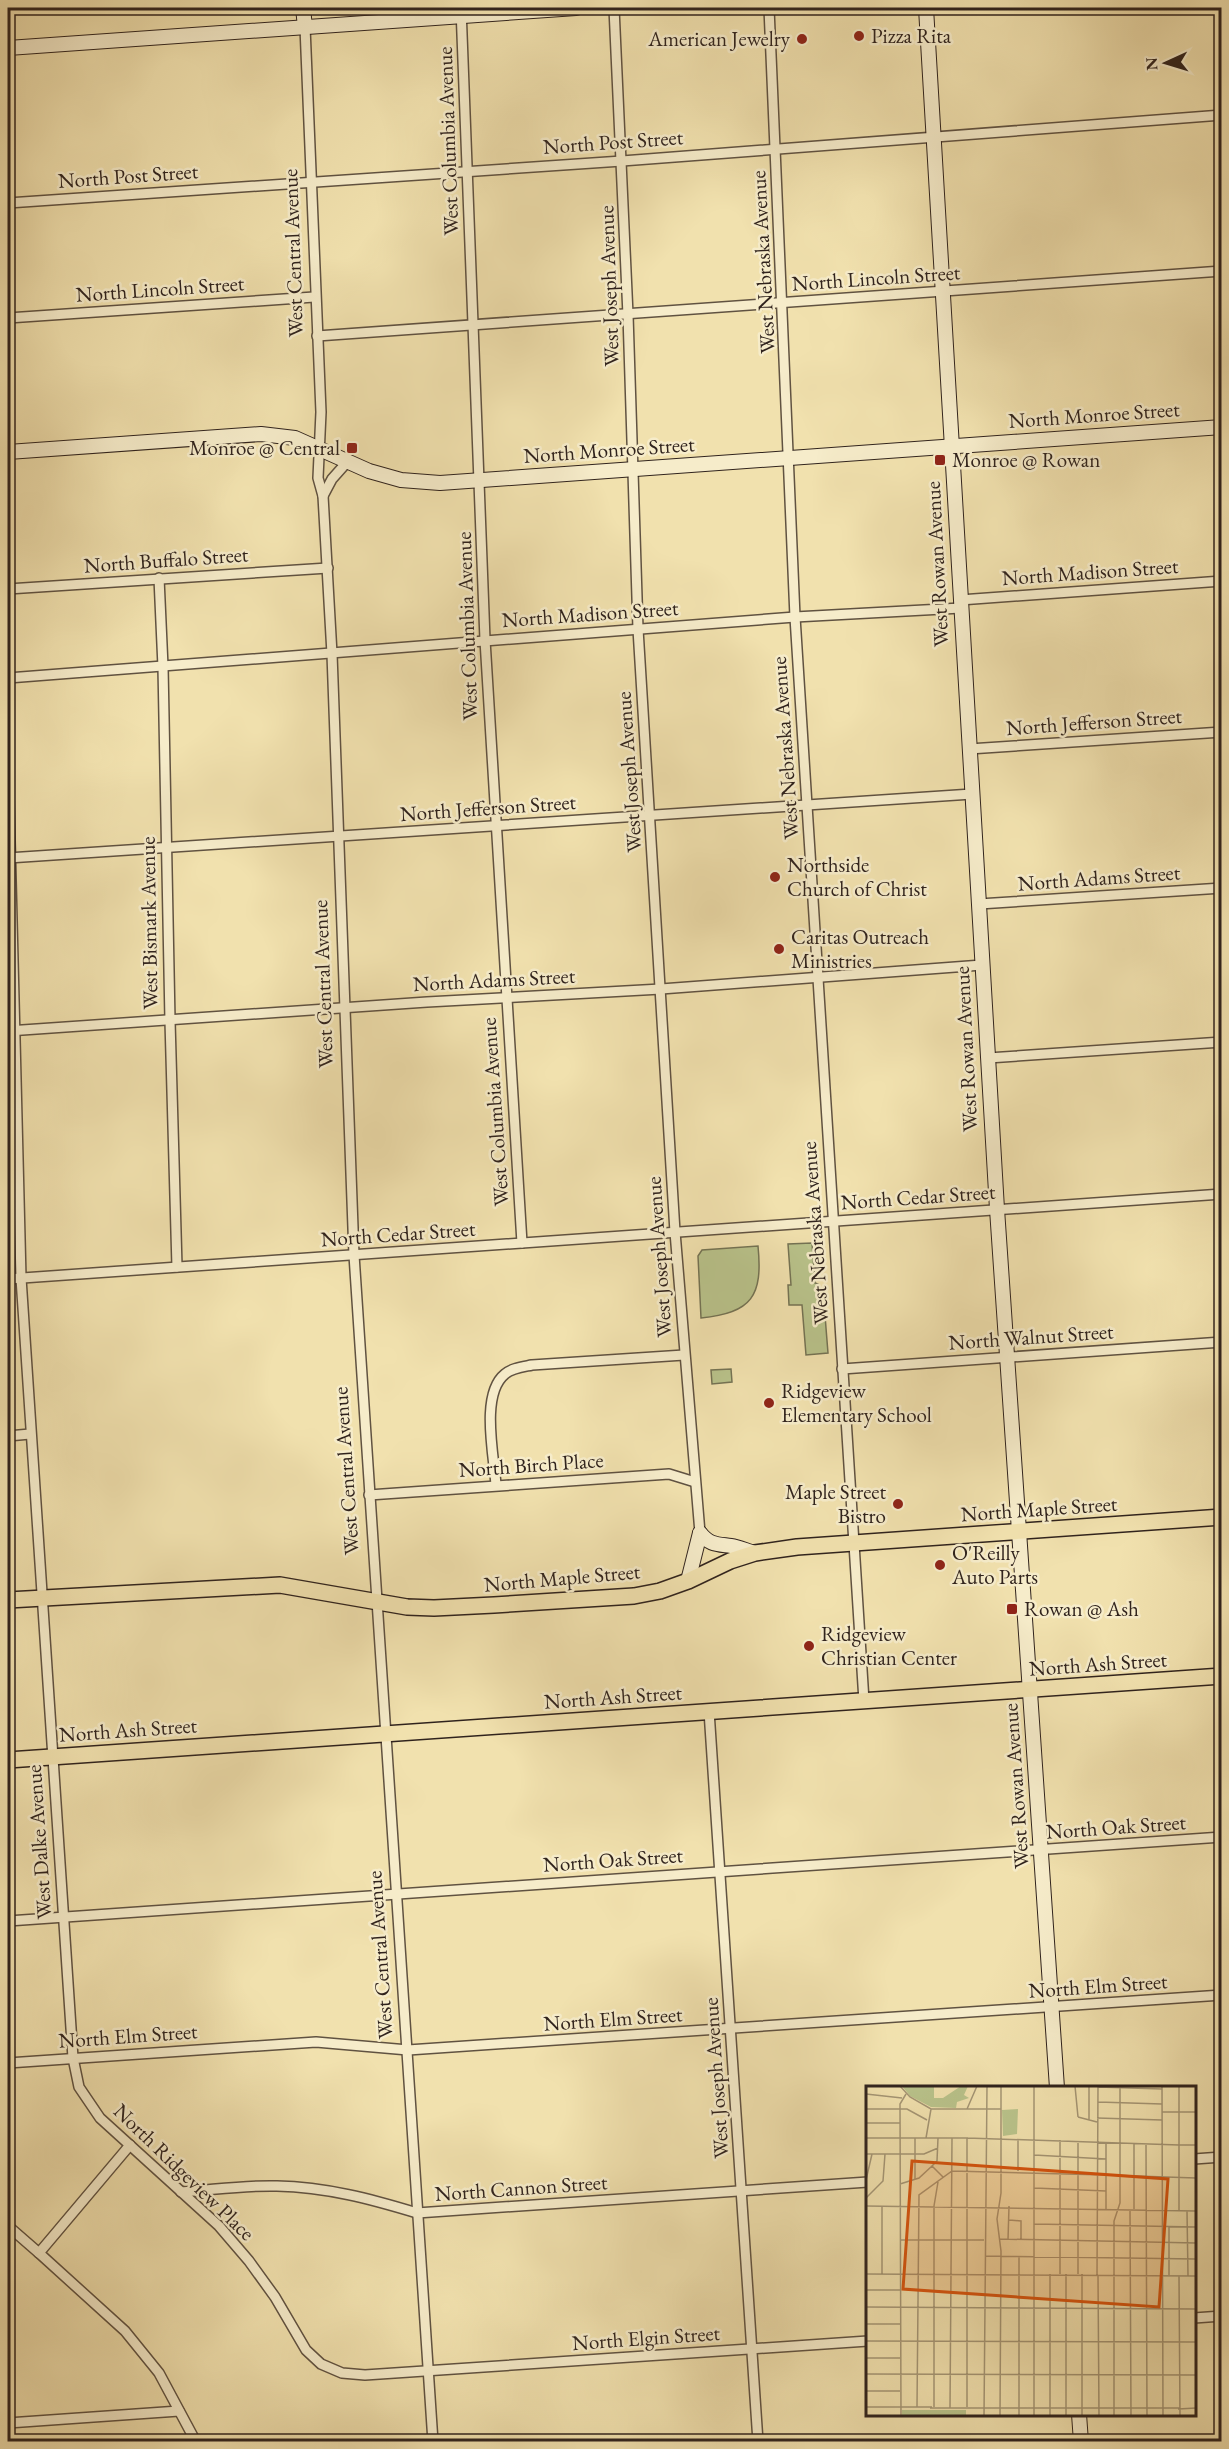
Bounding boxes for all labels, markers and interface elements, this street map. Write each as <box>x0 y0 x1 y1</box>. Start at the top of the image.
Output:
place label: Pizza Rita <box>871 22 952 49</box>
place label: American Jewelry <box>647 25 791 52</box>
marker: Pizza Rita <box>852 29 866 43</box>
marker: American Jewelry <box>795 32 809 46</box>
north arrow <box>1136 33 1196 93</box>
street label: West Columbia Avenue <box>431 46 464 236</box>
text: N <box>1141 57 1162 71</box>
street label: North Post Street <box>542 123 684 160</box>
street label: North Post Street <box>57 157 199 194</box>
street label: West Central Avenue <box>276 168 309 338</box>
street label: West Nebraska Avenue <box>744 170 781 354</box>
street label: West Joseph Avenue <box>592 205 625 367</box>
street label: North Lincoln Street <box>791 258 962 297</box>
street label: North Lincoln Street <box>75 269 246 308</box>
street label: North Monroe Street <box>1007 395 1181 434</box>
street label: North Monroe Street <box>522 430 696 469</box>
place label: Monroe @ Central <box>189 434 340 461</box>
marker: Monroe @ Central <box>345 441 359 455</box>
place label: Monroe @ Rowan <box>952 446 1100 473</box>
marker: Monroe @ Rowan <box>933 453 947 467</box>
street label: West Rowan Avenue <box>919 480 954 648</box>
street label: West Columbia Avenue <box>450 531 483 721</box>
street label: North Buffalo Street <box>83 540 249 579</box>
street label: North Madison Street <box>1001 552 1180 591</box>
street label: North Madison Street <box>501 594 680 633</box>
street label: West Nebraska Avenue <box>765 656 804 840</box>
street label: West Joseph Avenue <box>609 691 648 853</box>
street label: North Jefferson Street <box>1005 702 1183 741</box>
street label: North Jefferson Street <box>399 788 577 827</box>
street label: West Bismark Avenue <box>133 836 164 1010</box>
place label: Northside Church of Christ <box>787 851 927 902</box>
street label: North Adams Street <box>1017 858 1181 897</box>
marker: Northside Church of Christ <box>768 870 782 884</box>
street label: West Central Avenue <box>306 899 339 1069</box>
place label: Caritas Outreach Ministries <box>791 923 929 974</box>
marker: Caritas Outreach Ministries <box>772 942 786 956</box>
street label: North Adams Street <box>412 962 576 997</box>
street label: West Rowan Avenue <box>948 965 983 1133</box>
street label: West Columbia Avenue <box>474 1017 515 1207</box>
street label: West Nebraska Avenue <box>795 1141 834 1325</box>
street label: West Joseph Avenue <box>639 1176 678 1338</box>
street label: North Cedar Street <box>840 1178 997 1215</box>
street label: North Cedar Street <box>320 1215 477 1252</box>
street label: North Walnut Street <box>948 1317 1115 1356</box>
place label: Ridgeview Elementary School <box>781 1377 932 1428</box>
street label: West Central Avenue <box>326 1386 365 1556</box>
marker: Ridgeview Elementary School <box>762 1396 776 1410</box>
street label: North Birch Place <box>458 1446 604 1483</box>
place label: Maple Street Bistro <box>785 1478 886 1529</box>
street label: North Maple Street <box>960 1490 1118 1527</box>
marker: Maple Street Bistro <box>891 1497 905 1511</box>
place label: O'Reilly Auto Parts <box>951 1539 1038 1590</box>
street label: North Maple Street <box>483 1557 642 1598</box>
marker: O'Reilly Auto Parts <box>933 1558 947 1572</box>
place label: Rowan @ Ash <box>1024 1595 1139 1622</box>
marker: Rowan @ Ash <box>1005 1602 1019 1616</box>
place label: Ridgeview Christian Center <box>821 1620 957 1671</box>
marker: Ridgeview Christian Center <box>802 1639 816 1653</box>
street label: North Ash Street <box>1028 1645 1168 1682</box>
street label: North Ash Street <box>543 1678 683 1715</box>
street label: West Rowan Avenue <box>996 1702 1035 1870</box>
street label: North Ash Street <box>58 1711 198 1748</box>
street label: West Dalke Avenue <box>20 1764 57 1920</box>
street label: North Oak Street <box>1045 1808 1187 1845</box>
street label: North Oak Street <box>542 1841 684 1878</box>
street label: West Central Avenue <box>360 1870 399 2040</box>
street label: North Elm Street <box>1028 1967 1169 2004</box>
street label: West Joseph Avenue <box>696 1997 735 2159</box>
street label: North Elm Street <box>543 2000 684 2037</box>
street label: North Elm Street <box>58 2017 199 2054</box>
inset map <box>866 2086 1196 2416</box>
street label: North Ridgeview Place <box>108 2097 261 2246</box>
street label: North Cannon Street <box>434 2168 609 2207</box>
street label: North Elgin Street <box>571 2319 721 2356</box>

